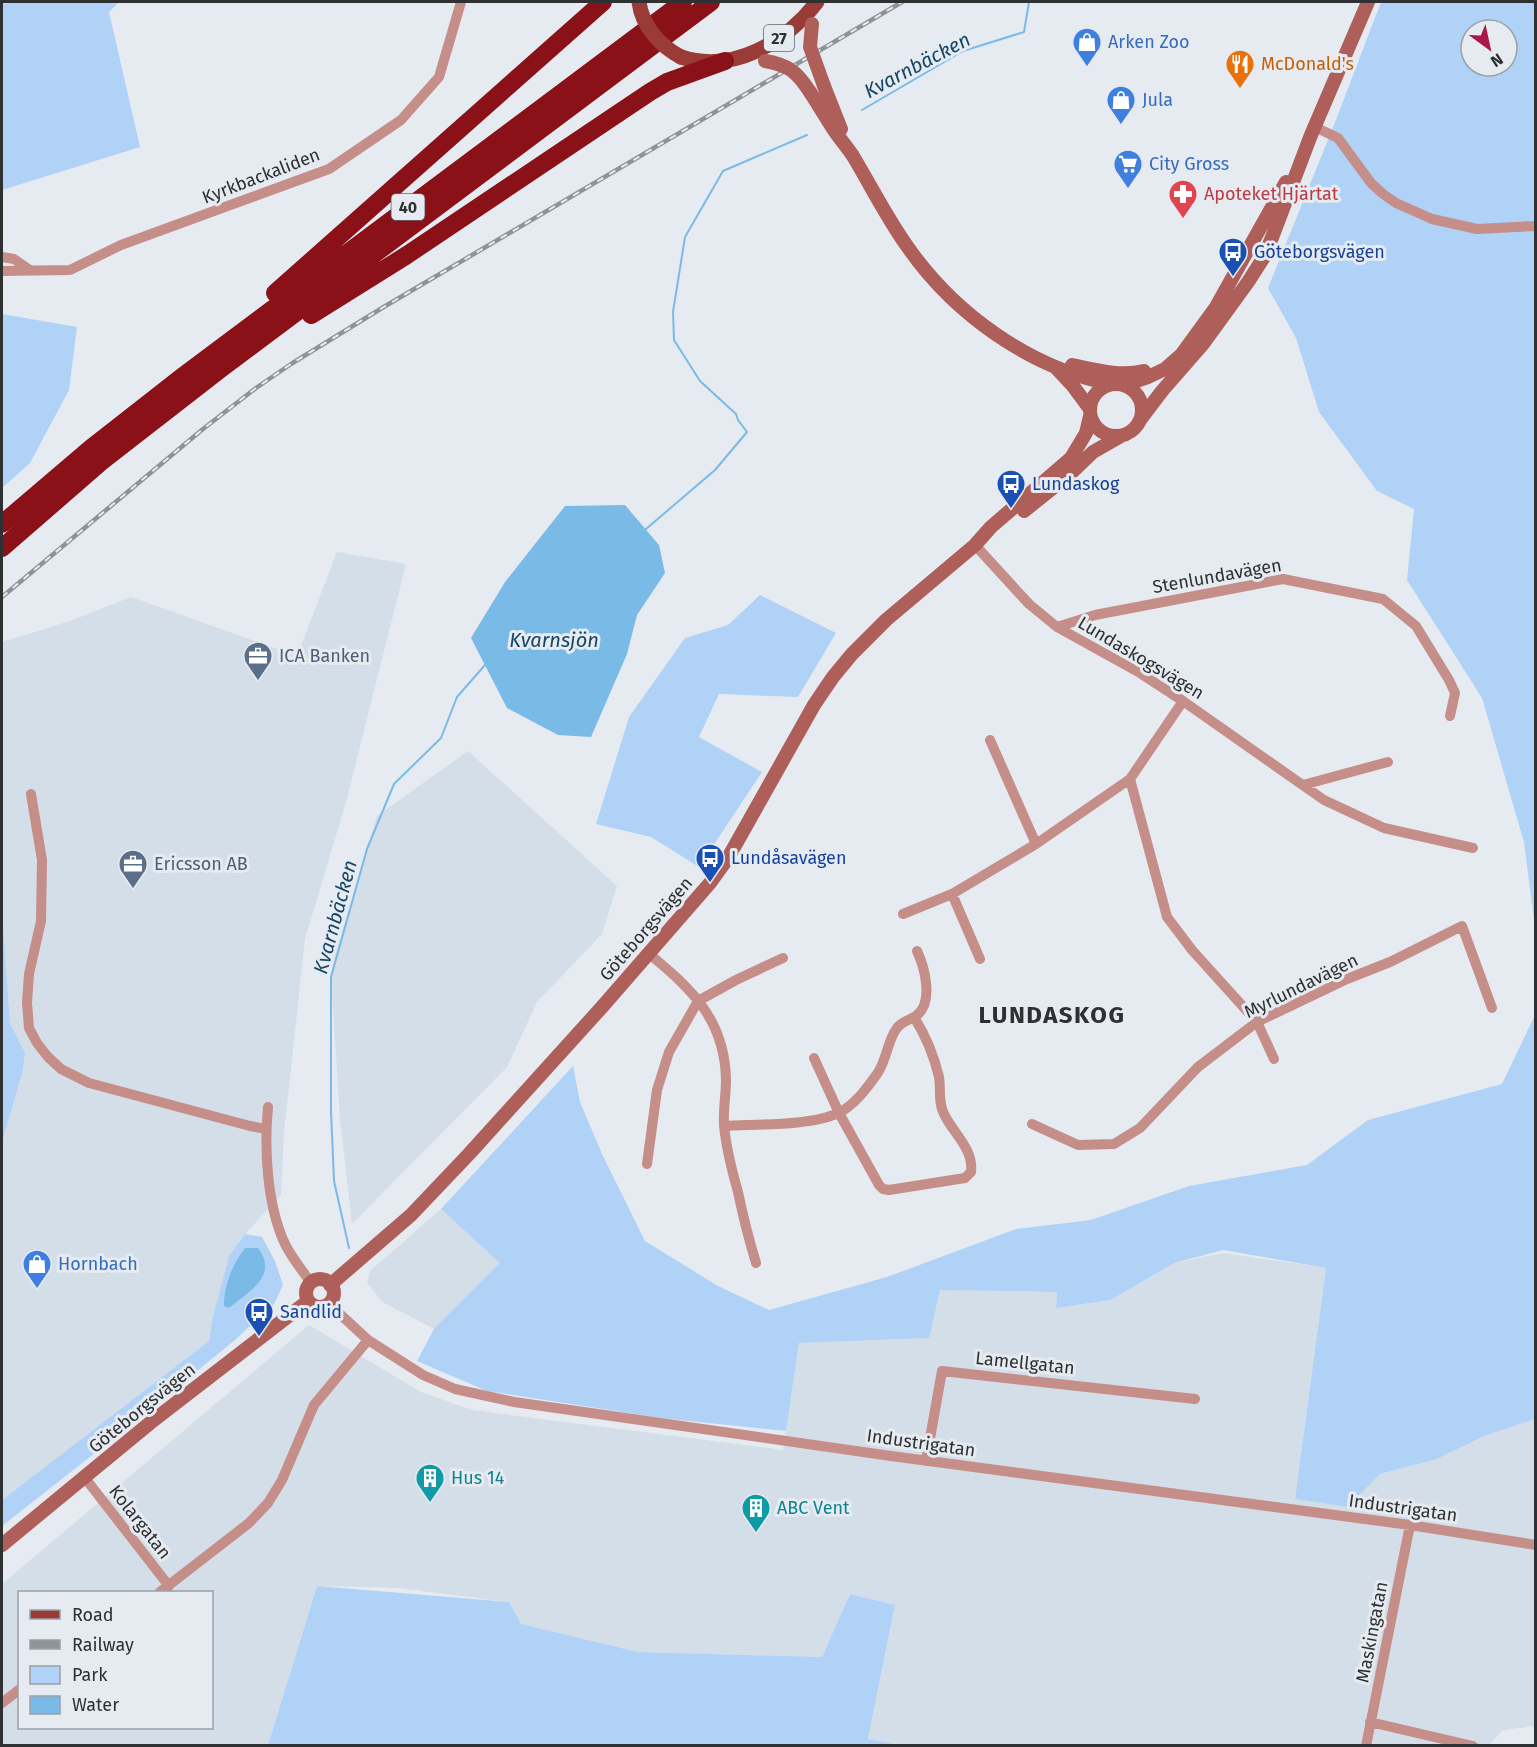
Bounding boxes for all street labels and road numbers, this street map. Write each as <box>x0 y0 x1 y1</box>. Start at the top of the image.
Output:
road number: 27 <box>764 25 794 51</box>
street label: Kyrkbackaliden <box>199 143 323 209</box>
road number: 40 <box>392 194 424 220</box>
street label: Stenlundavägen <box>1151 554 1283 598</box>
street label: Lundaskogsvägen <box>1074 612 1208 704</box>
street label: Göteborgsvägen <box>595 872 697 986</box>
street label: Myrlundavägen <box>1240 949 1362 1023</box>
street label: Lamellgatan <box>974 1347 1076 1379</box>
street label: Göteborgsvägen <box>84 1358 200 1458</box>
street label: Industrigatan <box>865 1424 977 1462</box>
street label: Kolargatan <box>104 1481 176 1563</box>
street label: Industrigatan <box>1347 1489 1459 1527</box>
street label: Maskingatan <box>1351 1580 1393 1684</box>

